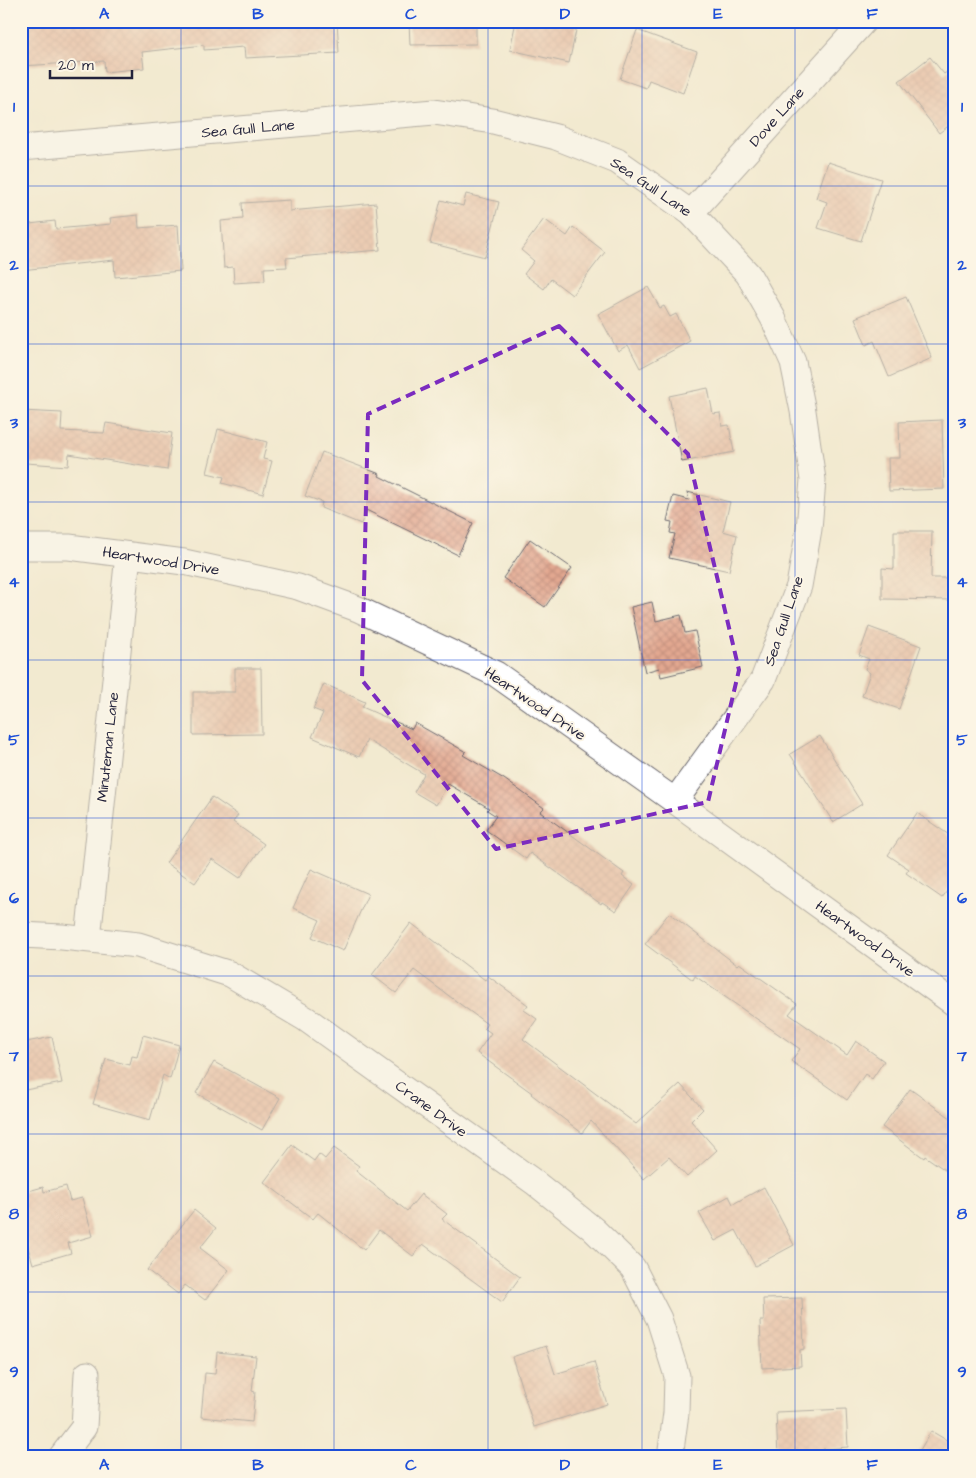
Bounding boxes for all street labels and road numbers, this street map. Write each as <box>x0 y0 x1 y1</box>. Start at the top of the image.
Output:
street label: Dove Lane <box>745 83 809 151</box>
street label: Sea Gull Lane <box>200 114 296 144</box>
street label: Sea Gull Lane <box>606 152 696 222</box>
street label: Heartwood Drive <box>101 541 221 581</box>
street label: Sea Gull Lane <box>759 573 809 669</box>
street label: Heartwood Drive <box>480 662 590 746</box>
street label: Minuteman Lane <box>92 691 124 803</box>
street label: Heartwood Drive <box>811 896 919 982</box>
street label: Crane Drive <box>391 1076 471 1142</box>

